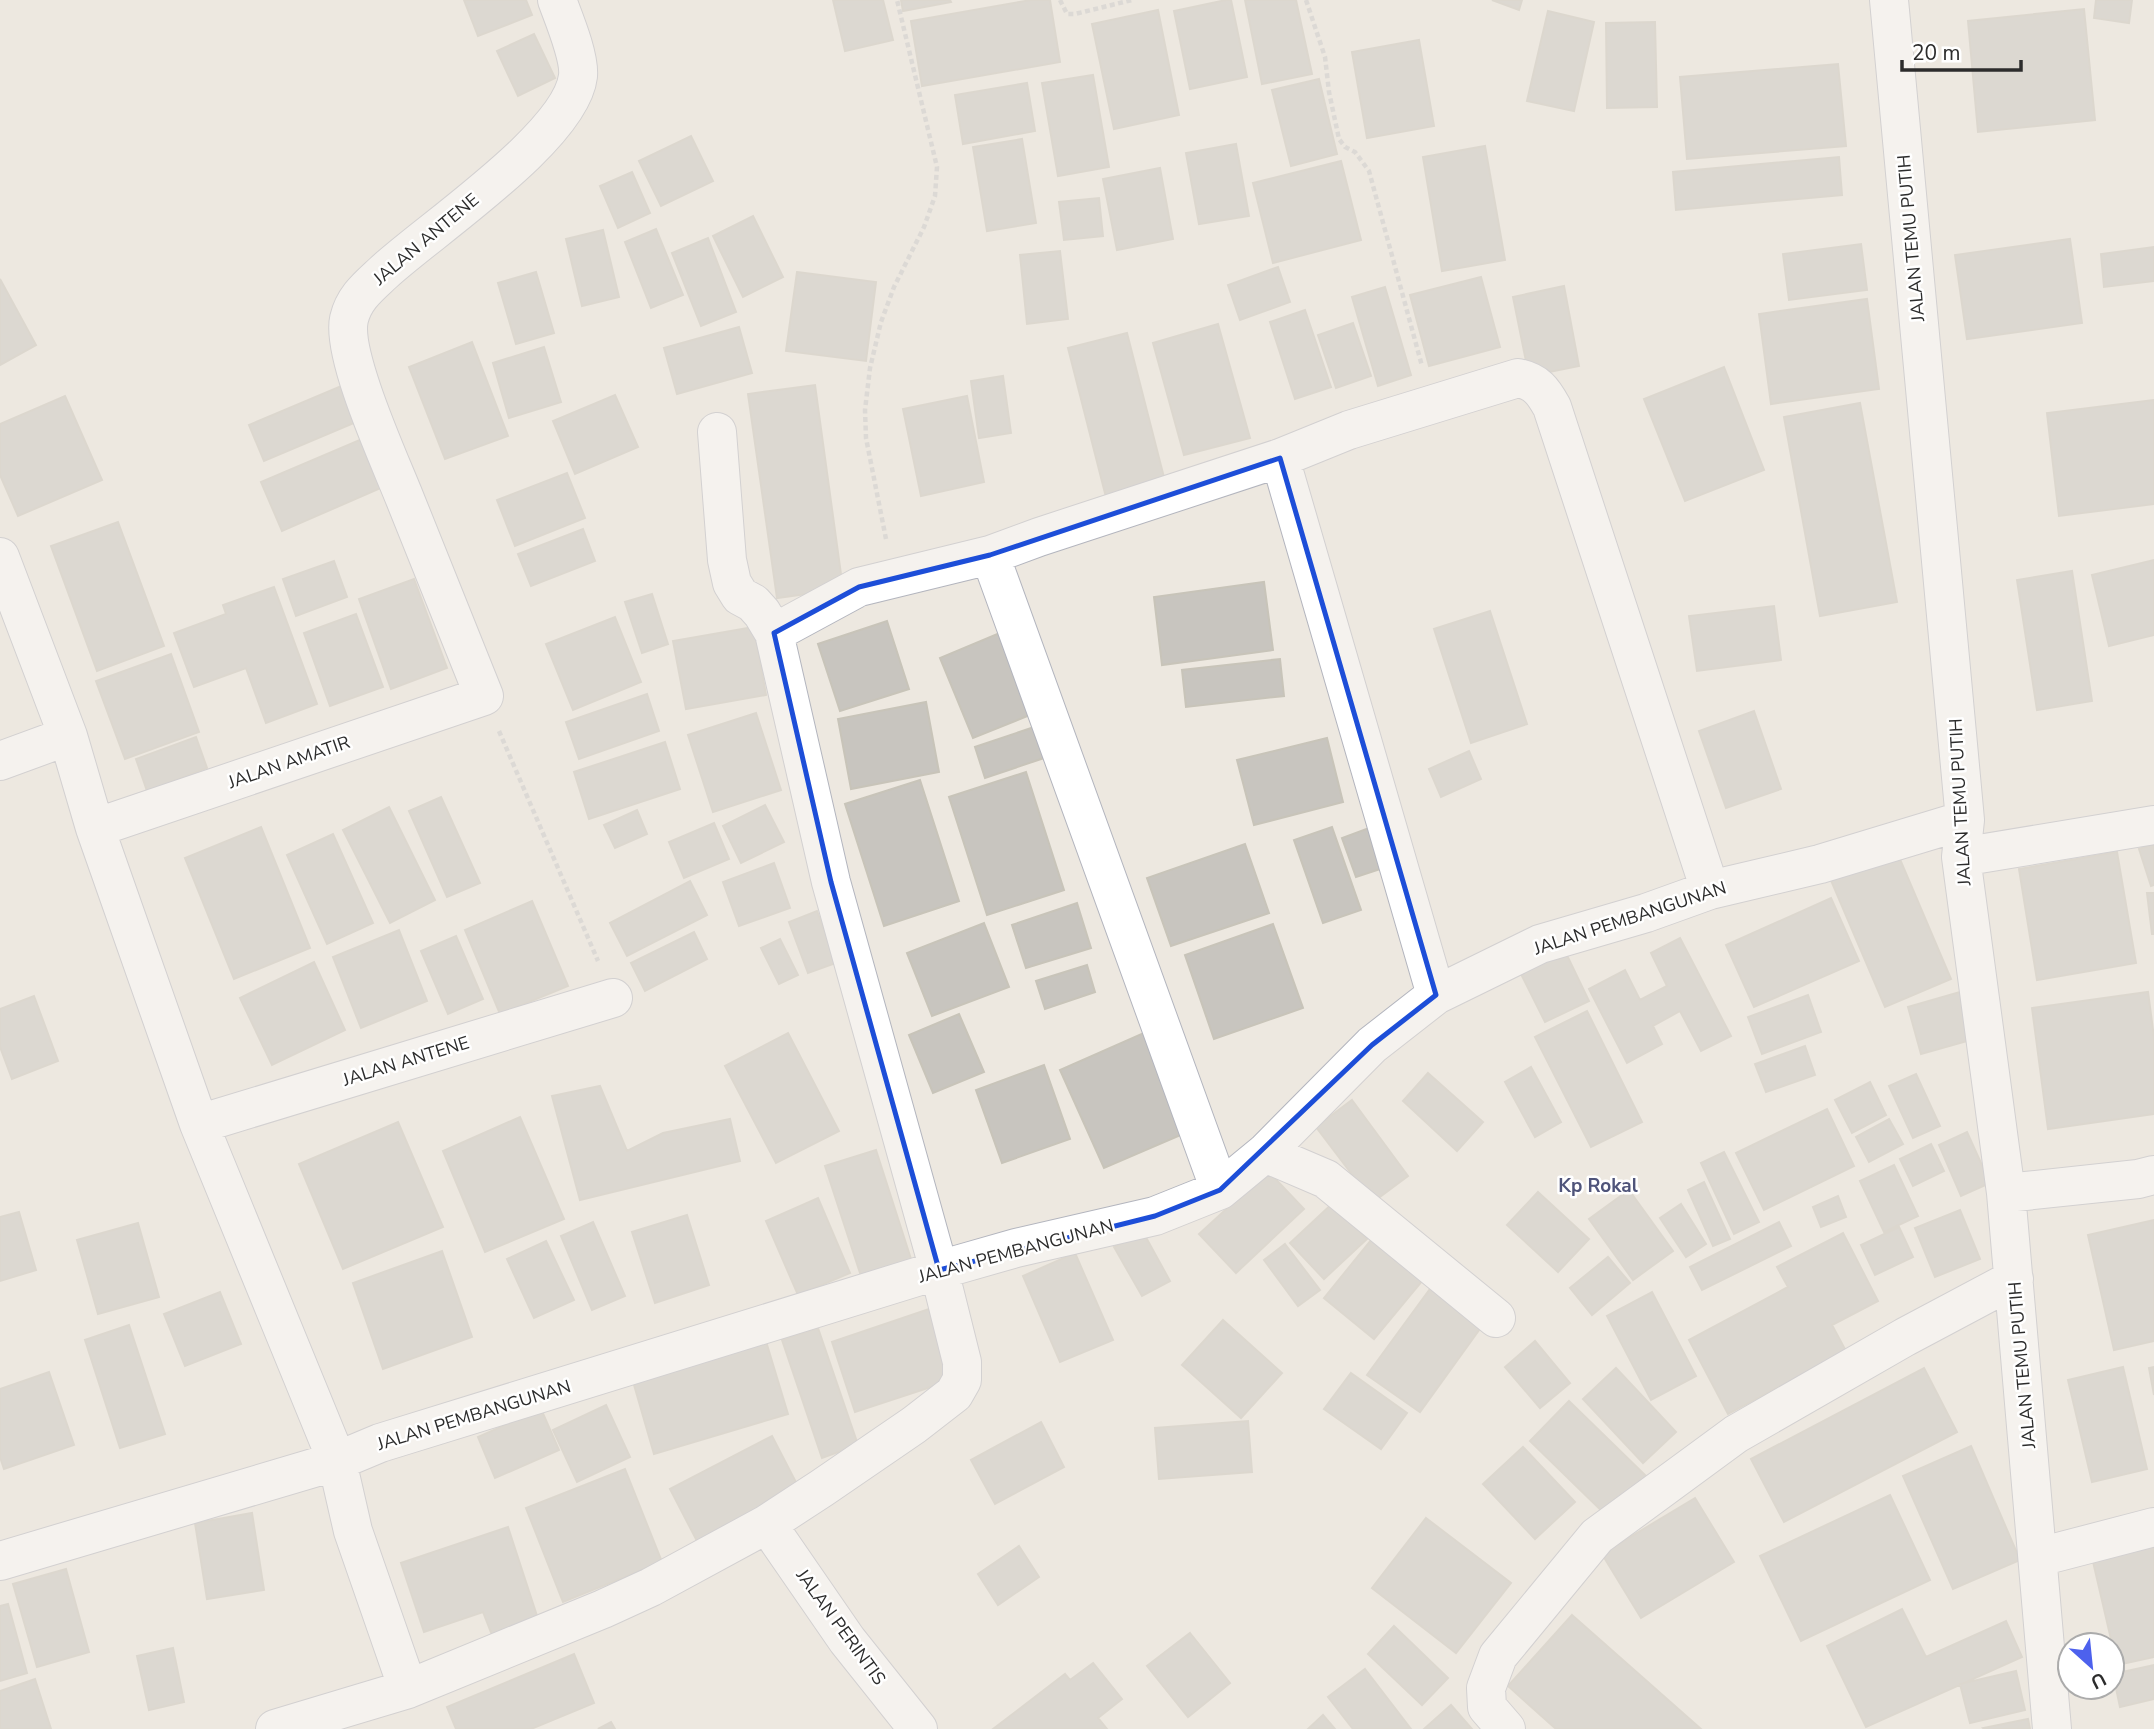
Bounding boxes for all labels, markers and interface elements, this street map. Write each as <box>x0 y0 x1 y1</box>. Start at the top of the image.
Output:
scale bar <box>1902 28 2021 72</box>
text: 20 m <box>1912 39 1961 67</box>
street label: JALAN TEMU PUTIH <box>1892 154 1930 323</box>
street label: JALAN ANTENE <box>367 188 484 291</box>
street label: JALAN TEMU PUTIH <box>1944 718 1976 887</box>
street label: JALAN AMATIR <box>224 730 353 794</box>
street label: JALAN PEMBANGUNAN <box>1530 876 1729 961</box>
street label: JALAN ANTENE <box>339 1030 472 1092</box>
district label: Kp Rokal <box>1558 1173 1638 1199</box>
street label: JALAN PEMBANGUNAN <box>915 1213 1116 1289</box>
street label: JALAN TEMU PUTIH <box>2003 1281 2041 1450</box>
street label: JALAN PEMBANGUNAN <box>373 1374 574 1456</box>
street label: JALAN PERINTIS <box>790 1563 891 1690</box>
north arrow <box>2056 1631 2126 1701</box>
text: U <box>2086 1665 2110 1695</box>

